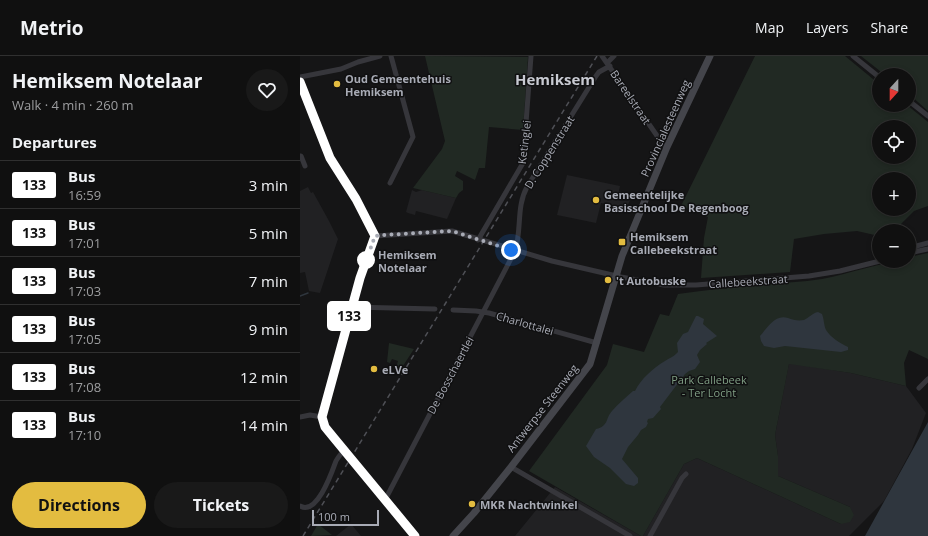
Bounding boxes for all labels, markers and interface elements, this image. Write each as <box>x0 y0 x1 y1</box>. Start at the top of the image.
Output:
text: Metrio <box>20 15 84 41</box>
text: Map <box>755 18 784 37</box>
text: Layers <box>806 18 848 37</box>
text: Share <box>870 18 908 37</box>
street label: Bareelstraat <box>607 67 655 127</box>
text: Hemiksem Notelaar <box>12 68 202 94</box>
north arrow <box>872 68 916 112</box>
map controls <box>872 68 916 268</box>
button: heart <box>246 69 288 111</box>
district label: Hemiksem <box>515 69 595 89</box>
place label: Oud Gemeentehuis Hemiksem <box>345 71 451 99</box>
street label: Provincialesteenweg <box>637 77 693 179</box>
marker: Oud Gemeentehuis Hemiksem <box>332 79 342 89</box>
text: Walk · 4 min · 260 m <box>12 96 134 114</box>
street label: D. Coppenstraat <box>521 113 578 191</box>
street label: Ketinglei <box>514 119 534 165</box>
button: locate <box>872 120 916 164</box>
text: Departures <box>12 132 97 152</box>
text: Bus <box>68 166 95 186</box>
button: + <box>872 172 916 216</box>
text: 133 <box>22 175 46 194</box>
text: 3 min <box>249 175 288 195</box>
text: 16:59 <box>68 186 101 204</box>
place label: Gemeentelijke Basisschool De Regenboog <box>604 187 749 215</box>
marker: Gemeentelijke Basisschool De Regenboog <box>591 195 601 205</box>
text: Bus <box>68 214 95 234</box>
text: 133 <box>22 223 46 242</box>
text: 5 min <box>249 223 288 243</box>
button: − <box>872 224 916 268</box>
place label: Hemiksem Callebeekstraat <box>630 229 717 257</box>
text: 17:01 <box>68 234 101 252</box>
marker: Hemiksem Callebeekstraat <box>617 237 627 247</box>
your location <box>501 240 521 260</box>
place label: Hemiksem Notelaar <box>378 247 437 275</box>
marker: Hemiksem Notelaar <box>357 251 375 269</box>
text: Bus <box>68 262 95 282</box>
text: 133 <box>22 271 46 290</box>
text: 7 min <box>249 271 288 291</box>
street label: Callebeekstraat <box>708 271 788 291</box>
place label: 't Autobuske <box>616 273 686 288</box>
marker: 't Autobuske <box>603 275 613 285</box>
text: 17:03 <box>68 282 101 300</box>
line badge: 133 <box>326 303 372 329</box>
text: 133 <box>337 306 361 325</box>
street label: Charlottalei <box>494 308 556 338</box>
text: Bus <box>68 310 95 330</box>
text: 133 <box>22 319 46 338</box>
text: 9 min <box>249 319 288 339</box>
text: 17:05 <box>68 330 101 348</box>
street label: De Bosschaertlei <box>423 334 477 416</box>
text: Bus <box>68 358 95 378</box>
street label: Antwerpse Steenweg <box>503 361 581 455</box>
place label: eLVe <box>382 362 409 377</box>
marker: eLVe <box>369 364 379 374</box>
text: 133 <box>22 367 46 386</box>
text: 12 min <box>240 367 288 387</box>
park label: Park Callebeek - Ter Locht <box>671 372 747 400</box>
text: 17:08 <box>68 378 101 396</box>
text: Bus <box>68 406 95 426</box>
text: 133 <box>22 415 46 434</box>
text: 14 min <box>240 415 288 435</box>
text: 17:10 <box>68 426 101 444</box>
button: Directions <box>12 482 146 528</box>
button: Tickets <box>154 482 288 528</box>
place label: MKR Nachtwinkel <box>480 497 578 512</box>
marker: MKR Nachtwinkel <box>467 499 477 509</box>
scale bar <box>312 508 379 527</box>
text: 100 m <box>318 509 350 524</box>

